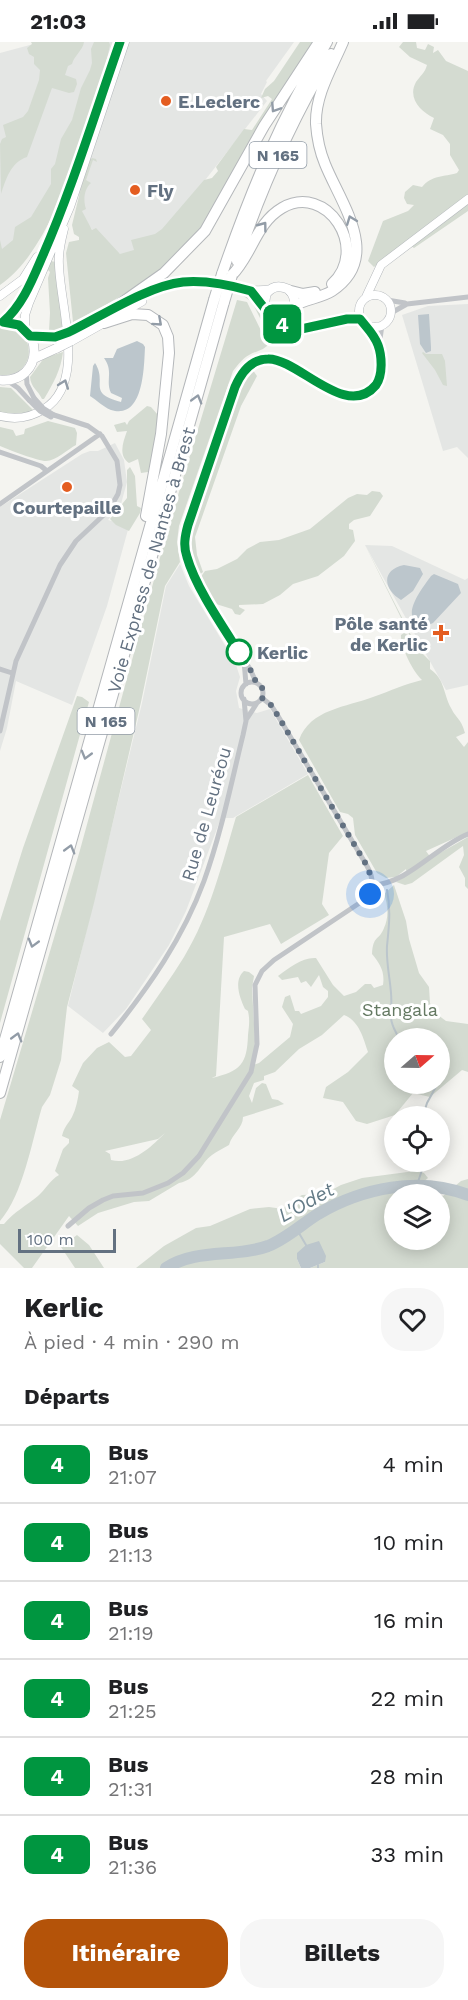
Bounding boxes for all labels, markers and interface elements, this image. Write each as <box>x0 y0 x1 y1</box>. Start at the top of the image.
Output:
text: 21:03 <box>30 9 86 34</box>
place label: E.Leclerc <box>178 91 260 112</box>
marker: E.Leclerc <box>159 94 173 108</box>
one-way arrow <box>271 102 283 112</box>
road number: N 165 <box>250 142 306 168</box>
place label: Fly <box>147 180 175 201</box>
marker: Fly <box>128 183 142 197</box>
one-way arrow <box>345 215 358 226</box>
one-way arrow <box>256 222 267 233</box>
line badge: 4 <box>262 304 302 344</box>
text: 4 <box>275 312 289 337</box>
one-way arrow <box>151 315 162 326</box>
one-way arrow <box>56 379 69 389</box>
one-way arrow <box>190 394 202 405</box>
street label: Voie Express de Nantes à Brest <box>103 424 199 695</box>
marker: Courtepaille <box>60 480 74 494</box>
place label: Courtepaille <box>12 497 122 518</box>
place label: Pôle santé de Kerlic <box>335 613 428 655</box>
marker: Pôle santé de Kerlic <box>432 624 450 642</box>
marker: Kerlic <box>226 639 252 665</box>
place label: Kerlic <box>257 642 308 663</box>
road number: N 165 <box>78 708 134 734</box>
street label: Rue de Leuréou <box>177 745 235 883</box>
one-way arrow <box>81 749 93 760</box>
one-way arrow <box>63 844 75 855</box>
your location <box>355 879 385 909</box>
one-way arrow <box>28 937 40 948</box>
park label: Stangala <box>362 999 438 1020</box>
north arrow <box>384 1028 450 1094</box>
map controls <box>384 1028 450 1250</box>
one-way arrow <box>10 1032 22 1043</box>
button: locate <box>384 1106 450 1172</box>
water label: L'Odet <box>274 1176 339 1227</box>
button: layers <box>384 1184 450 1250</box>
scale bar <box>18 1226 116 1254</box>
text: 100 m <box>27 1230 74 1249</box>
button: heart <box>381 1288 444 1351</box>
text: Kerlic <box>24 1291 104 1324</box>
text: À pied · 4 min · 290 m <box>24 1330 240 1354</box>
text: Départs <box>24 1384 110 1409</box>
text: Bus <box>108 1440 148 1465</box>
text: 4 <box>50 1452 64 1477</box>
text: 4 min <box>383 1452 444 1477</box>
text: 21:07 <box>108 1465 157 1489</box>
text: Bus <box>108 1518 148 1543</box>
text: 4 <box>50 1530 64 1555</box>
text: 10 min <box>374 1530 444 1555</box>
text: 21:13 <box>108 1543 153 1567</box>
text: Bus <box>108 1596 148 1621</box>
text: 4 <box>50 1608 64 1633</box>
text: 16 min <box>374 1608 444 1633</box>
text: 21:19 <box>108 1621 154 1645</box>
text: Bus <box>108 1674 148 1699</box>
text: 4 <box>50 1686 64 1711</box>
text: 22 min <box>370 1686 444 1711</box>
text: 21:25 <box>108 1699 157 1723</box>
text: Bus <box>108 1752 148 1777</box>
text: 4 <box>50 1764 64 1789</box>
text: 28 min <box>370 1764 444 1789</box>
text: 21:31 <box>108 1777 153 1801</box>
text: Bus <box>108 1830 148 1855</box>
text: 4 <box>50 1842 64 1867</box>
text: 33 min <box>370 1842 444 1867</box>
text: 21:36 <box>108 1855 157 1879</box>
button: Itinéraire <box>24 1919 228 1988</box>
button: Billets <box>240 1919 444 1988</box>

